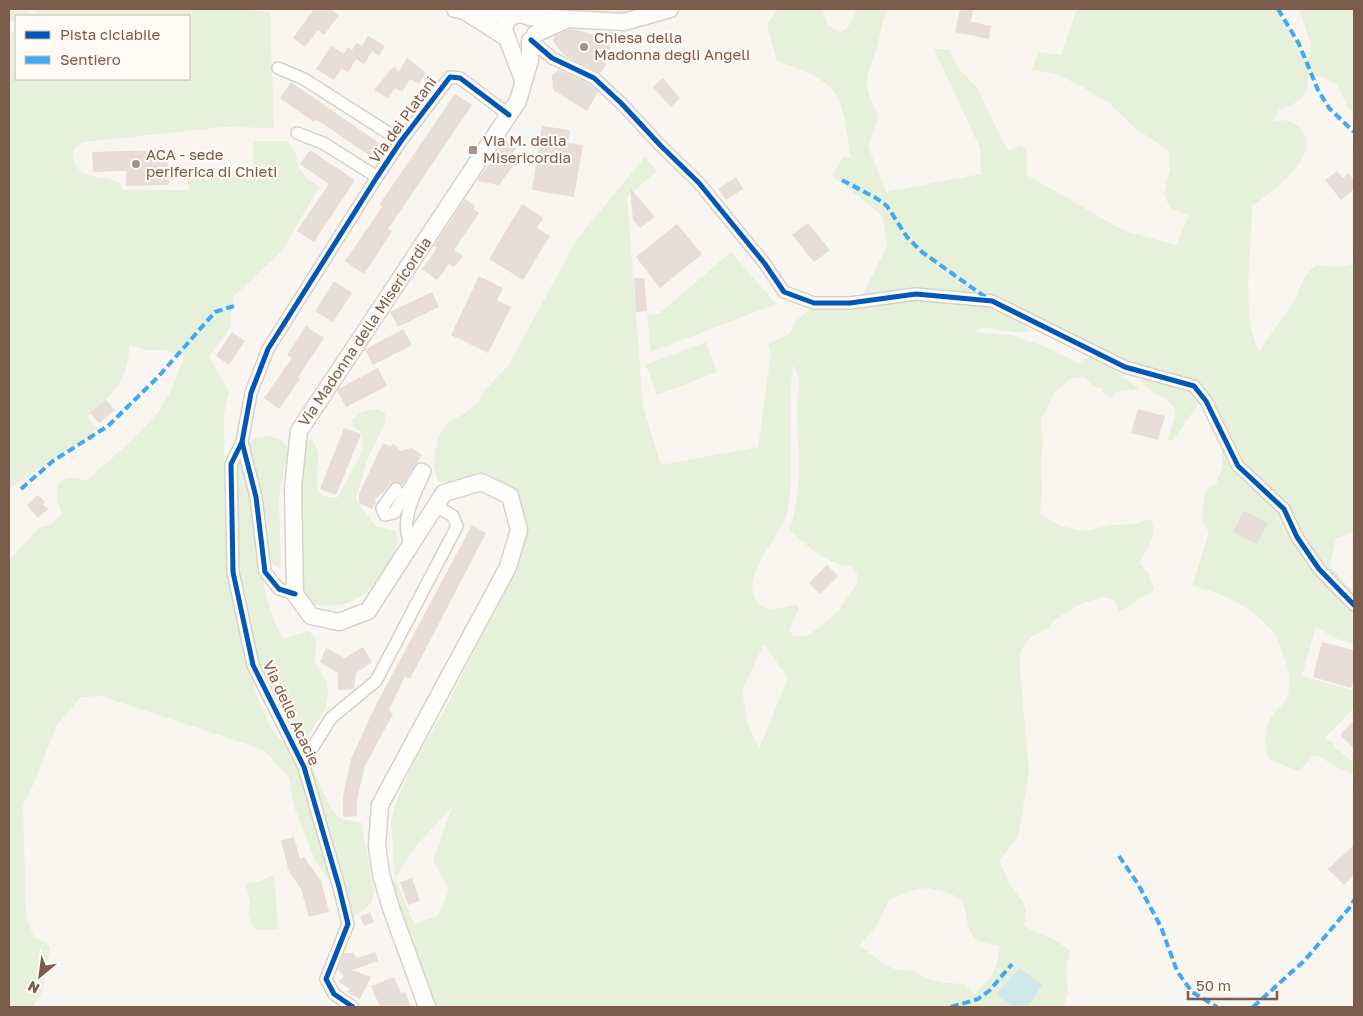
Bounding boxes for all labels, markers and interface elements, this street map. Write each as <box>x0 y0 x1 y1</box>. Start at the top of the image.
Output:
legend <box>15 15 190 80</box>
text: Pista ciclabile <box>60 25 161 43</box>
place label: Chiesa della Madonna degli Angeli <box>594 28 750 63</box>
marker: Chiesa della Madonna degli Angeli <box>578 41 590 53</box>
text: Sentiero <box>60 50 121 68</box>
street label: Via dei Platani <box>365 73 440 166</box>
place label: Via M. della Misericordia <box>483 131 571 166</box>
marker: Via M. della Misericordia <box>467 144 479 156</box>
place label: ACA - sede periferica di Chieti <box>146 145 277 180</box>
marker: ACA - sede periferica di Chieti <box>130 158 142 170</box>
street label: Via Madonna della Misericordia <box>294 233 434 429</box>
street label: Via delle Acacie <box>260 657 324 768</box>
north arrow <box>15 951 65 1001</box>
scale bar <box>1188 968 1277 1000</box>
text: 50 m <box>1196 976 1231 994</box>
text: N <box>25 978 42 998</box>

